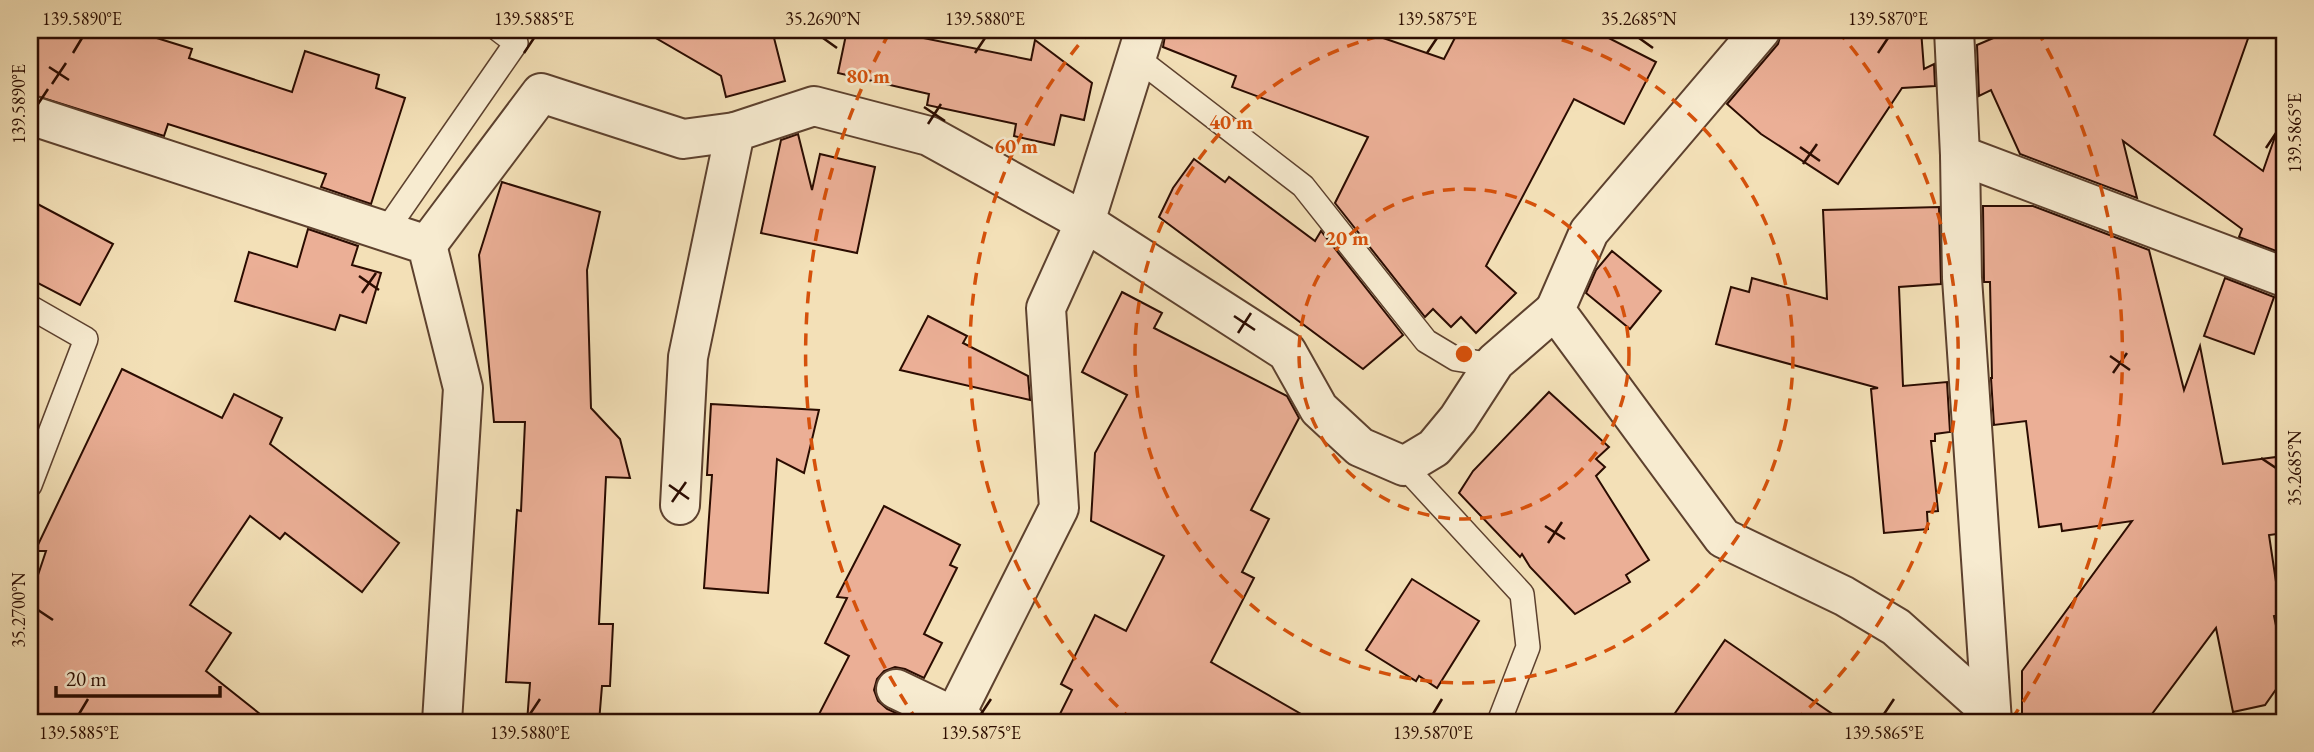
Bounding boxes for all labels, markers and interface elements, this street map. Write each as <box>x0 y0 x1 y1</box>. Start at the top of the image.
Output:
text: 139.5890°E <box>42 7 122 30</box>
text: 139.5885°E <box>494 7 574 30</box>
text: 35.2690°N <box>785 7 861 30</box>
text: 139.5880°E <box>945 7 1025 30</box>
text: 139.5875°E <box>1397 7 1477 30</box>
text: 35.2685°N <box>1601 7 1677 30</box>
text: 139.5870°E <box>1848 7 1928 30</box>
text: 80 m <box>846 62 890 89</box>
text: 139.5890°E <box>7 64 30 144</box>
text: 139.5865°E <box>2283 93 2306 173</box>
text: 40 m <box>1209 108 1253 135</box>
text: 60 m <box>994 132 1038 159</box>
text: 20 m <box>1325 224 1369 251</box>
centre of rings <box>1452 342 1476 366</box>
text: 35.2685°N <box>2283 430 2306 506</box>
text: 35.2700°N <box>7 572 30 648</box>
scale bar <box>56 654 220 698</box>
text: 20 m <box>66 665 107 692</box>
text: 139.5885°E <box>39 721 119 744</box>
text: 139.5880°E <box>490 721 570 744</box>
text: 139.5875°E <box>941 721 1021 744</box>
text: 139.5870°E <box>1393 721 1473 744</box>
text: 139.5865°E <box>1844 721 1924 744</box>

